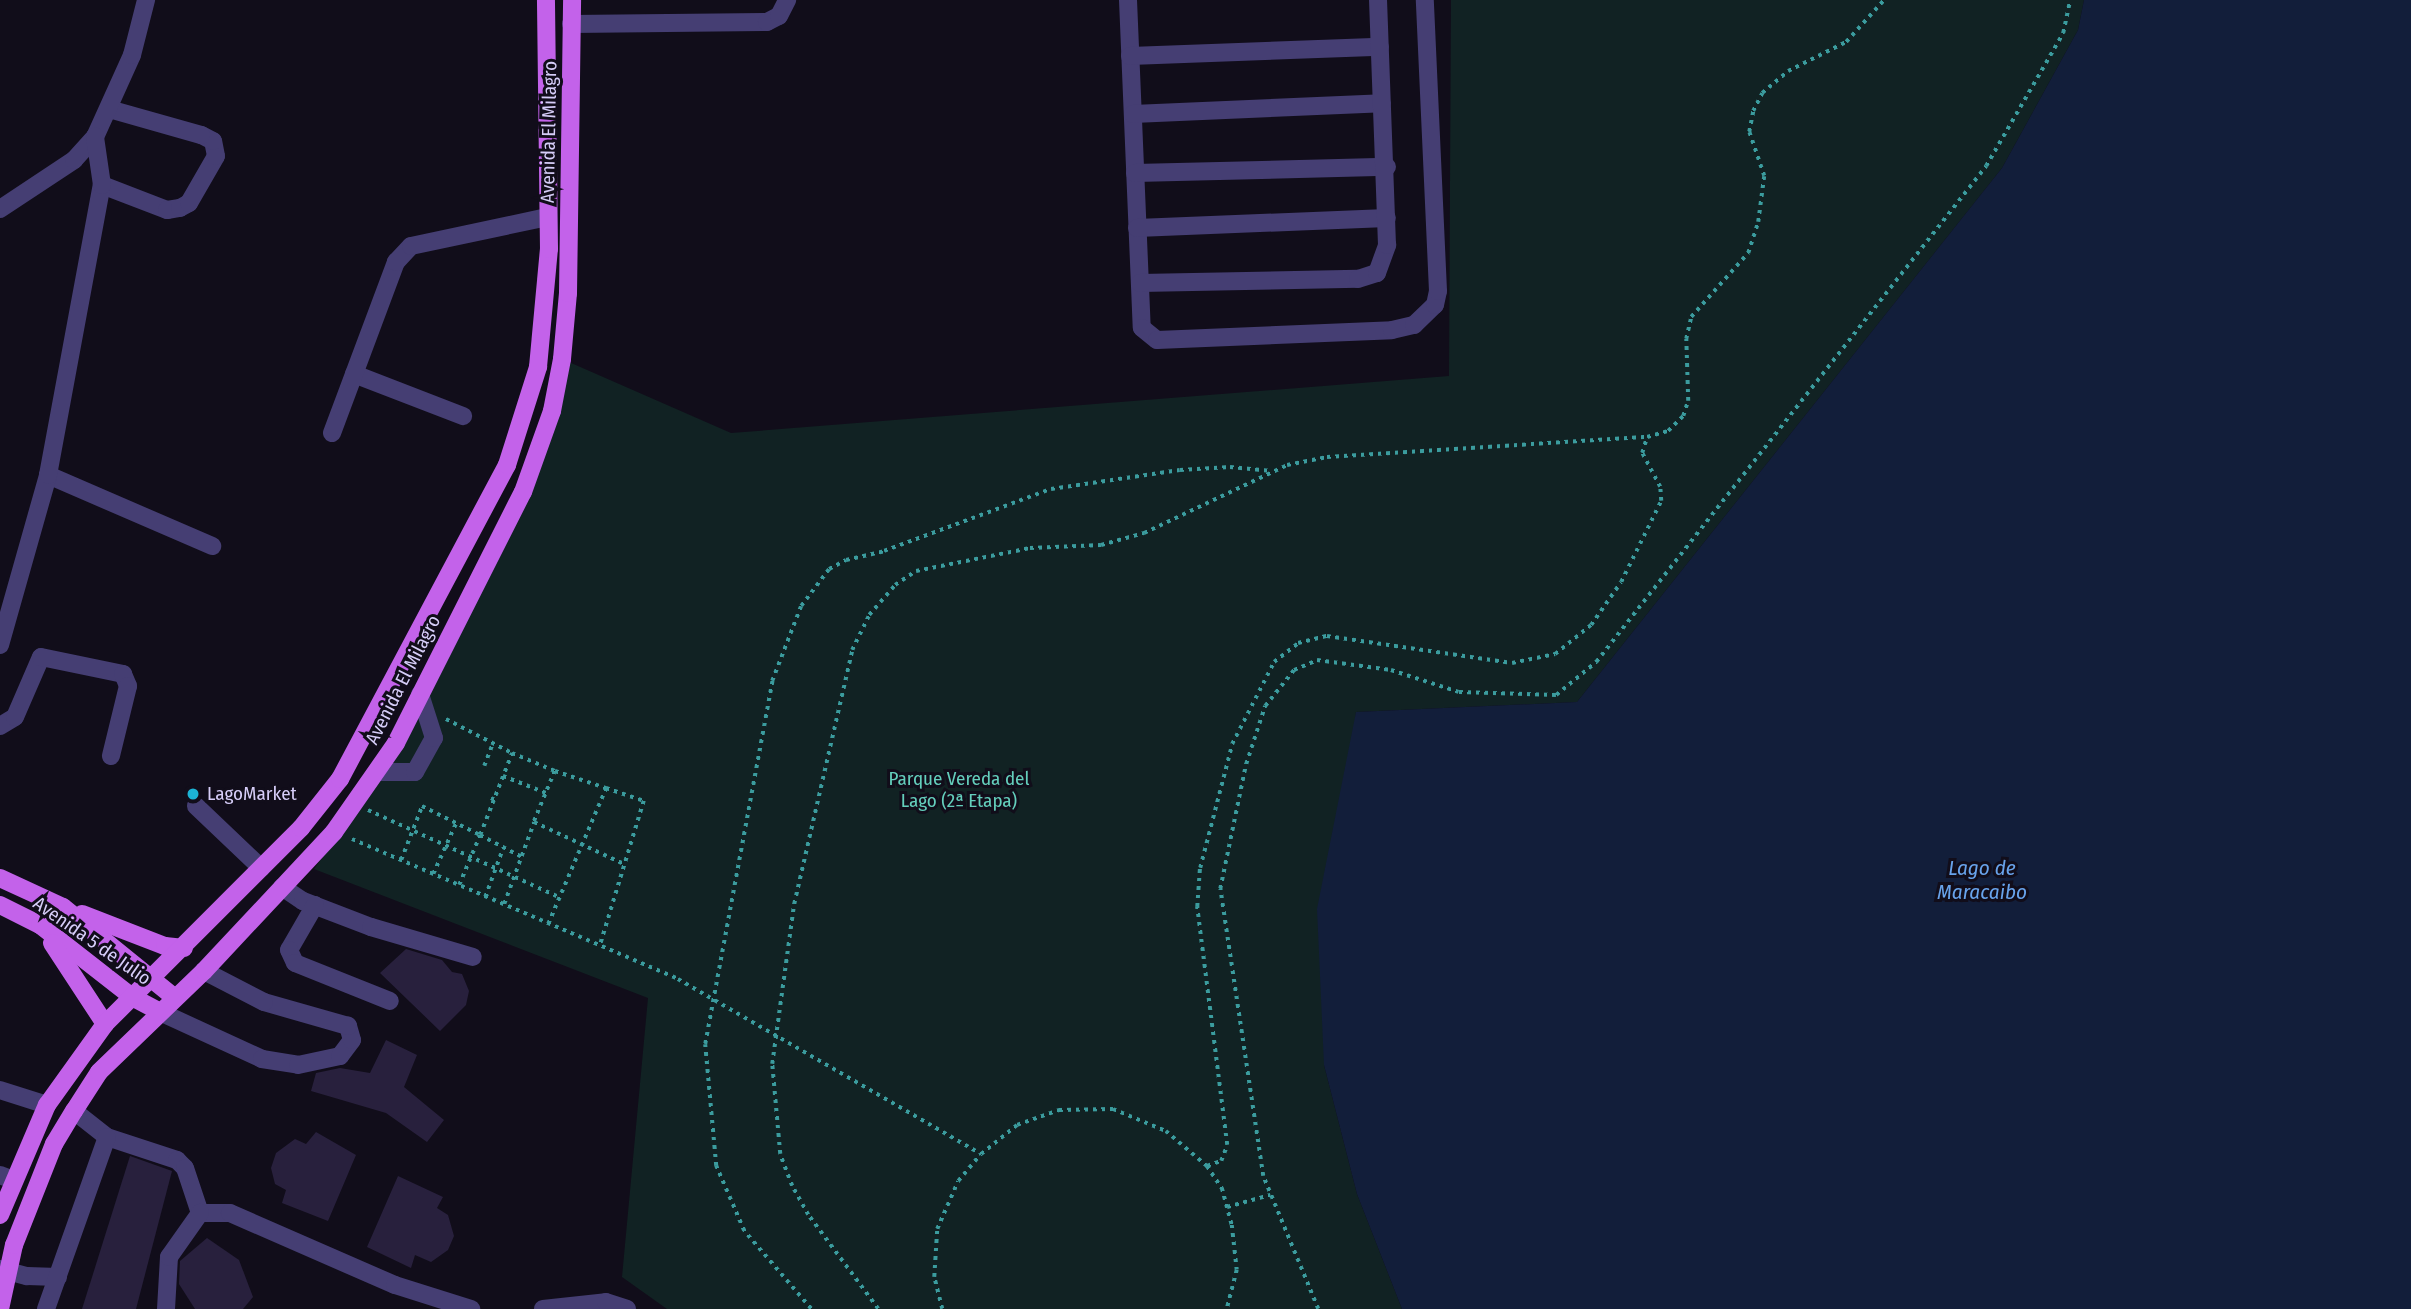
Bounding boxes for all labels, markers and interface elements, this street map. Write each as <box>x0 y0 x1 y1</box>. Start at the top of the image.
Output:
street label: Avenida El Milagro <box>536 61 562 203</box>
street label: Avenida El Milagro <box>361 612 445 748</box>
park label: Parque Vereda del Lago (2ª Etapa) <box>889 768 1029 812</box>
place label: LagoMarket <box>207 783 297 805</box>
marker: LagoMarket <box>185 786 201 802</box>
water label: Lago de Maracaibo <box>1937 855 2027 905</box>
street label: Avenida 5 de Julio <box>29 892 155 990</box>

